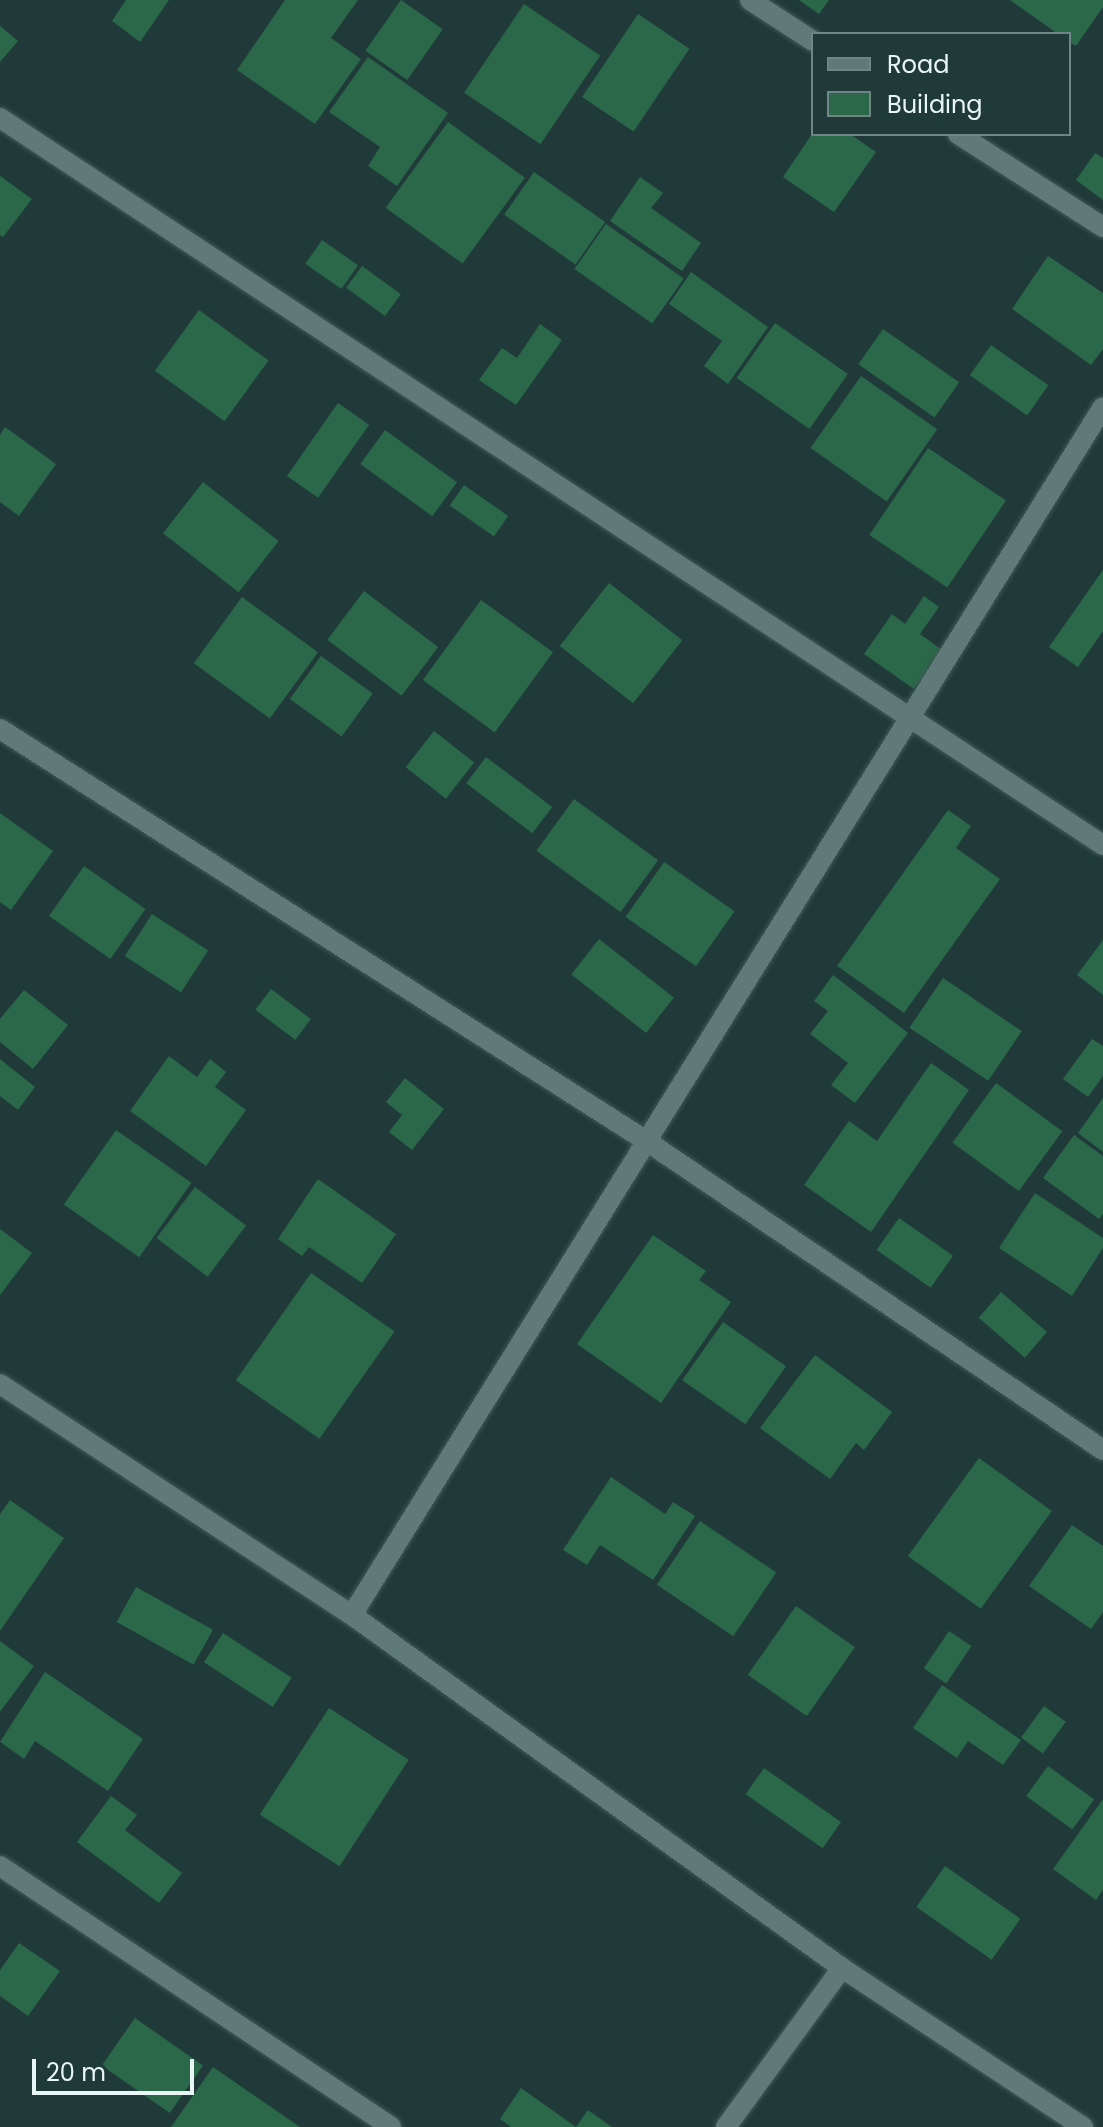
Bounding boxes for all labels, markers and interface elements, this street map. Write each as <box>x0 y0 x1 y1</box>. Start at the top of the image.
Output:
legend <box>811 32 1071 136</box>
text: Road <box>887 48 949 81</box>
text: Building <box>887 88 983 121</box>
scale bar <box>36 2043 198 2093</box>
text: 20 m <box>46 2056 106 2089</box>

